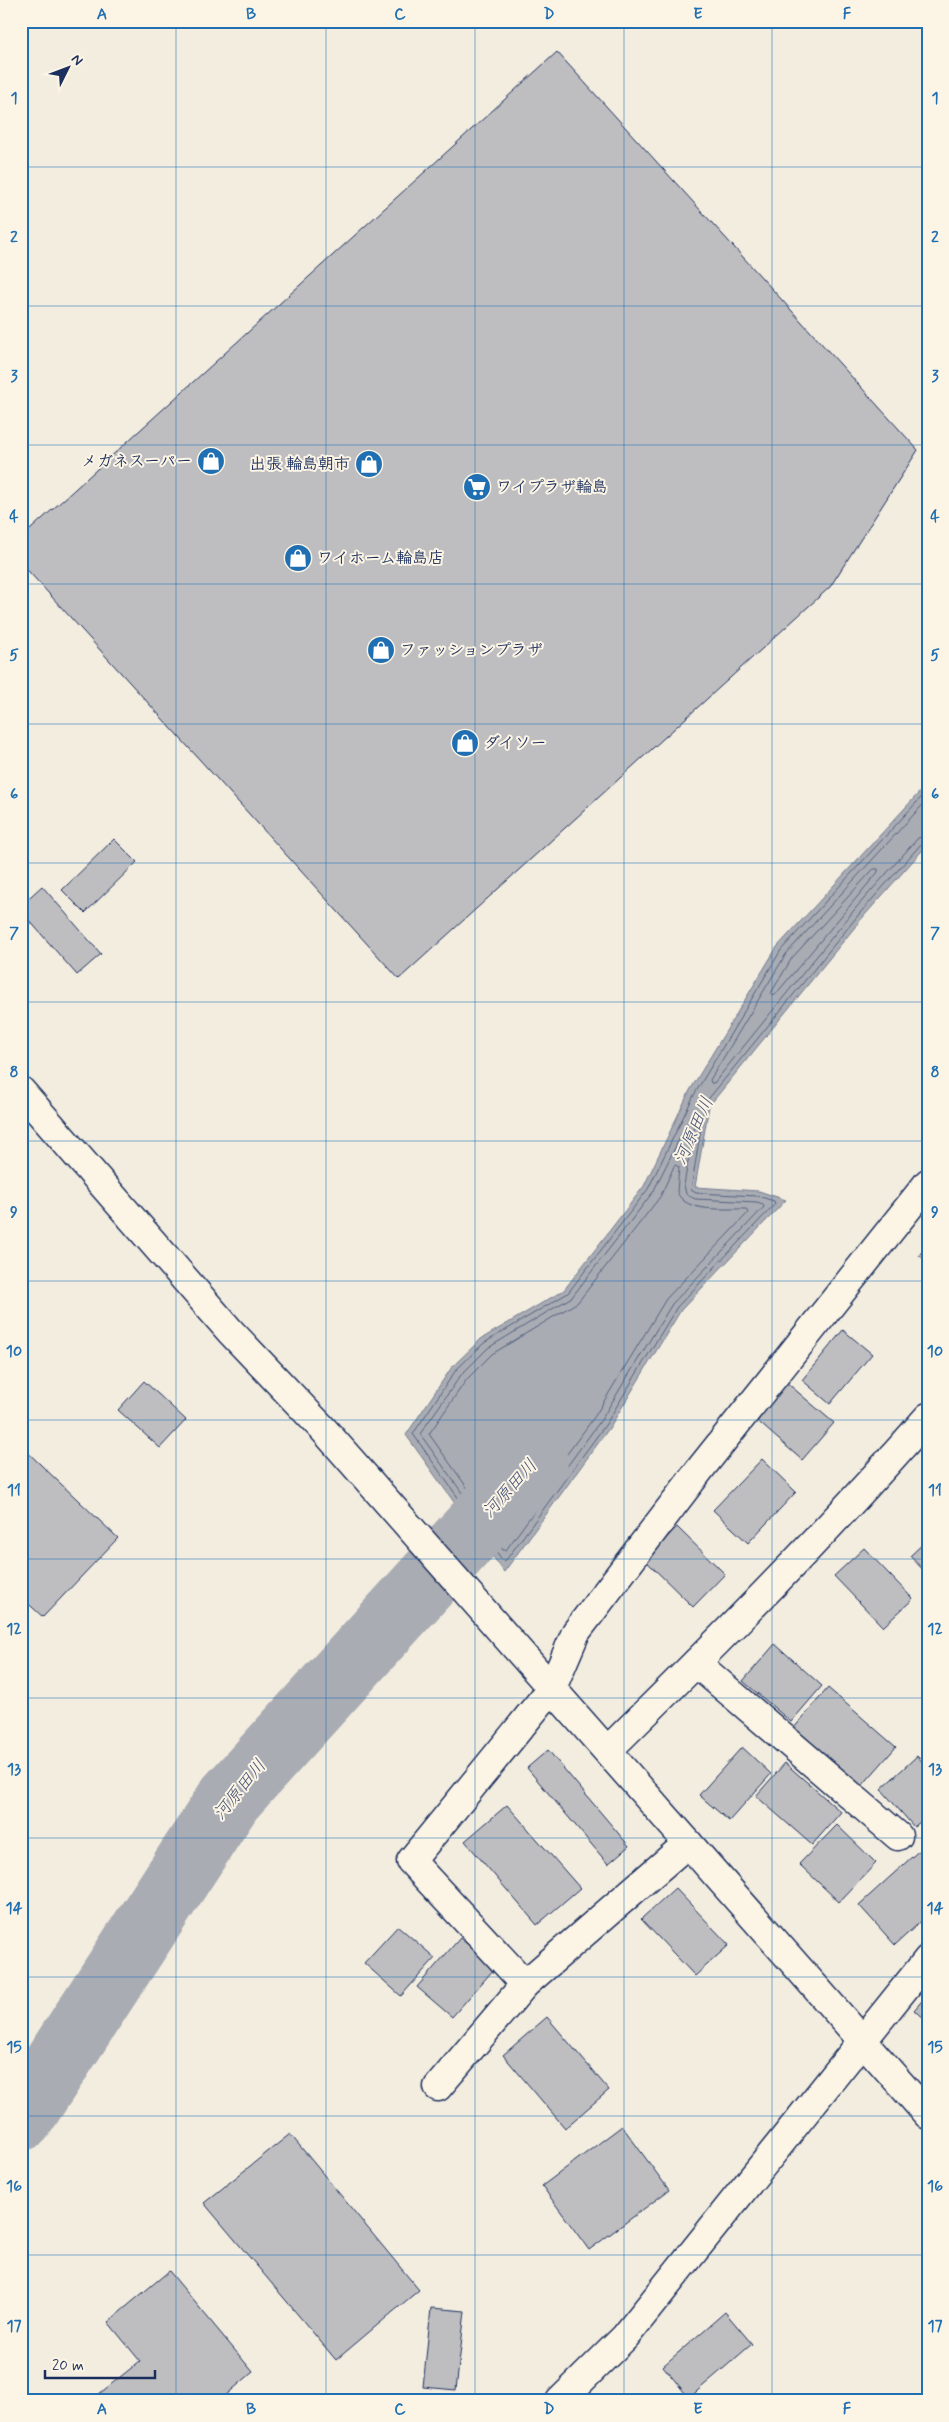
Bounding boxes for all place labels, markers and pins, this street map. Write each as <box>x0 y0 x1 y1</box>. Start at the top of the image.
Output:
shop icon: メガネスーパー <box>196 446 226 476</box>
shop icon: 出張 輪島朝市 <box>354 449 384 479</box>
place label: メガネスーパー <box>81 451 192 472</box>
place label: 出張 輪島朝市 <box>250 454 350 475</box>
supermarket icon: ワイプラザ輪島 <box>462 472 492 502</box>
place label: ワイプラザ輪島 <box>496 477 608 498</box>
shop icon: ワイホーム輪島店 <box>283 543 313 573</box>
place label: ワイホーム輪島店 <box>317 548 444 569</box>
shop icon: ファッションプラザ <box>366 635 396 665</box>
place label: ファッションプラザ <box>400 640 543 661</box>
shop icon: ダイソー <box>450 728 480 758</box>
place label: ダイソー <box>484 733 546 754</box>

